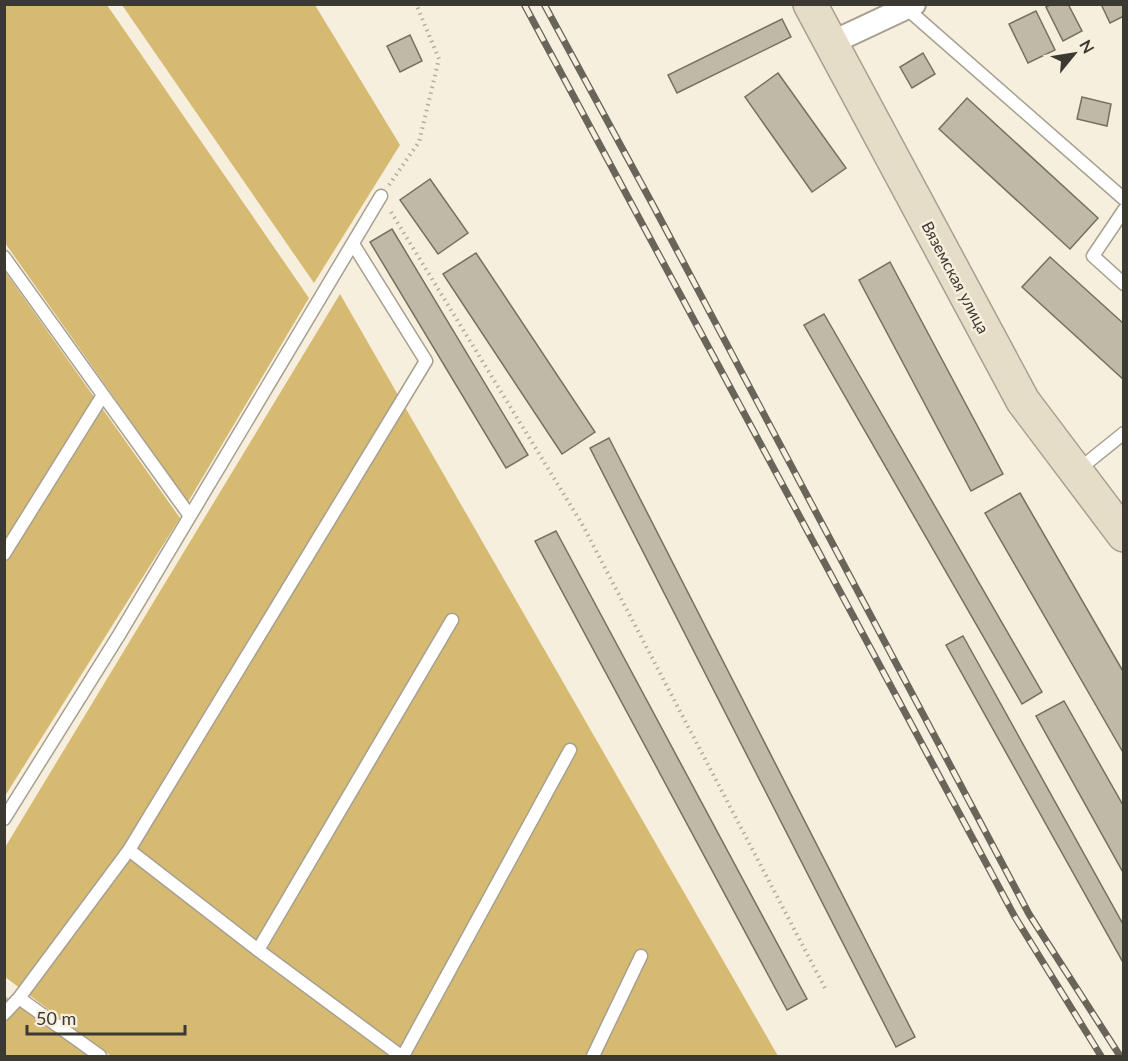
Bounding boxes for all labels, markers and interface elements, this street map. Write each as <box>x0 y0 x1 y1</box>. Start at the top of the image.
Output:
north arrow <box>1044 24 1104 84</box>
text: N <box>1076 36 1099 56</box>
street label: Вяземская улица <box>918 218 994 336</box>
scale bar <box>27 998 184 1036</box>
text: 50 m <box>36 1007 76 1029</box>

